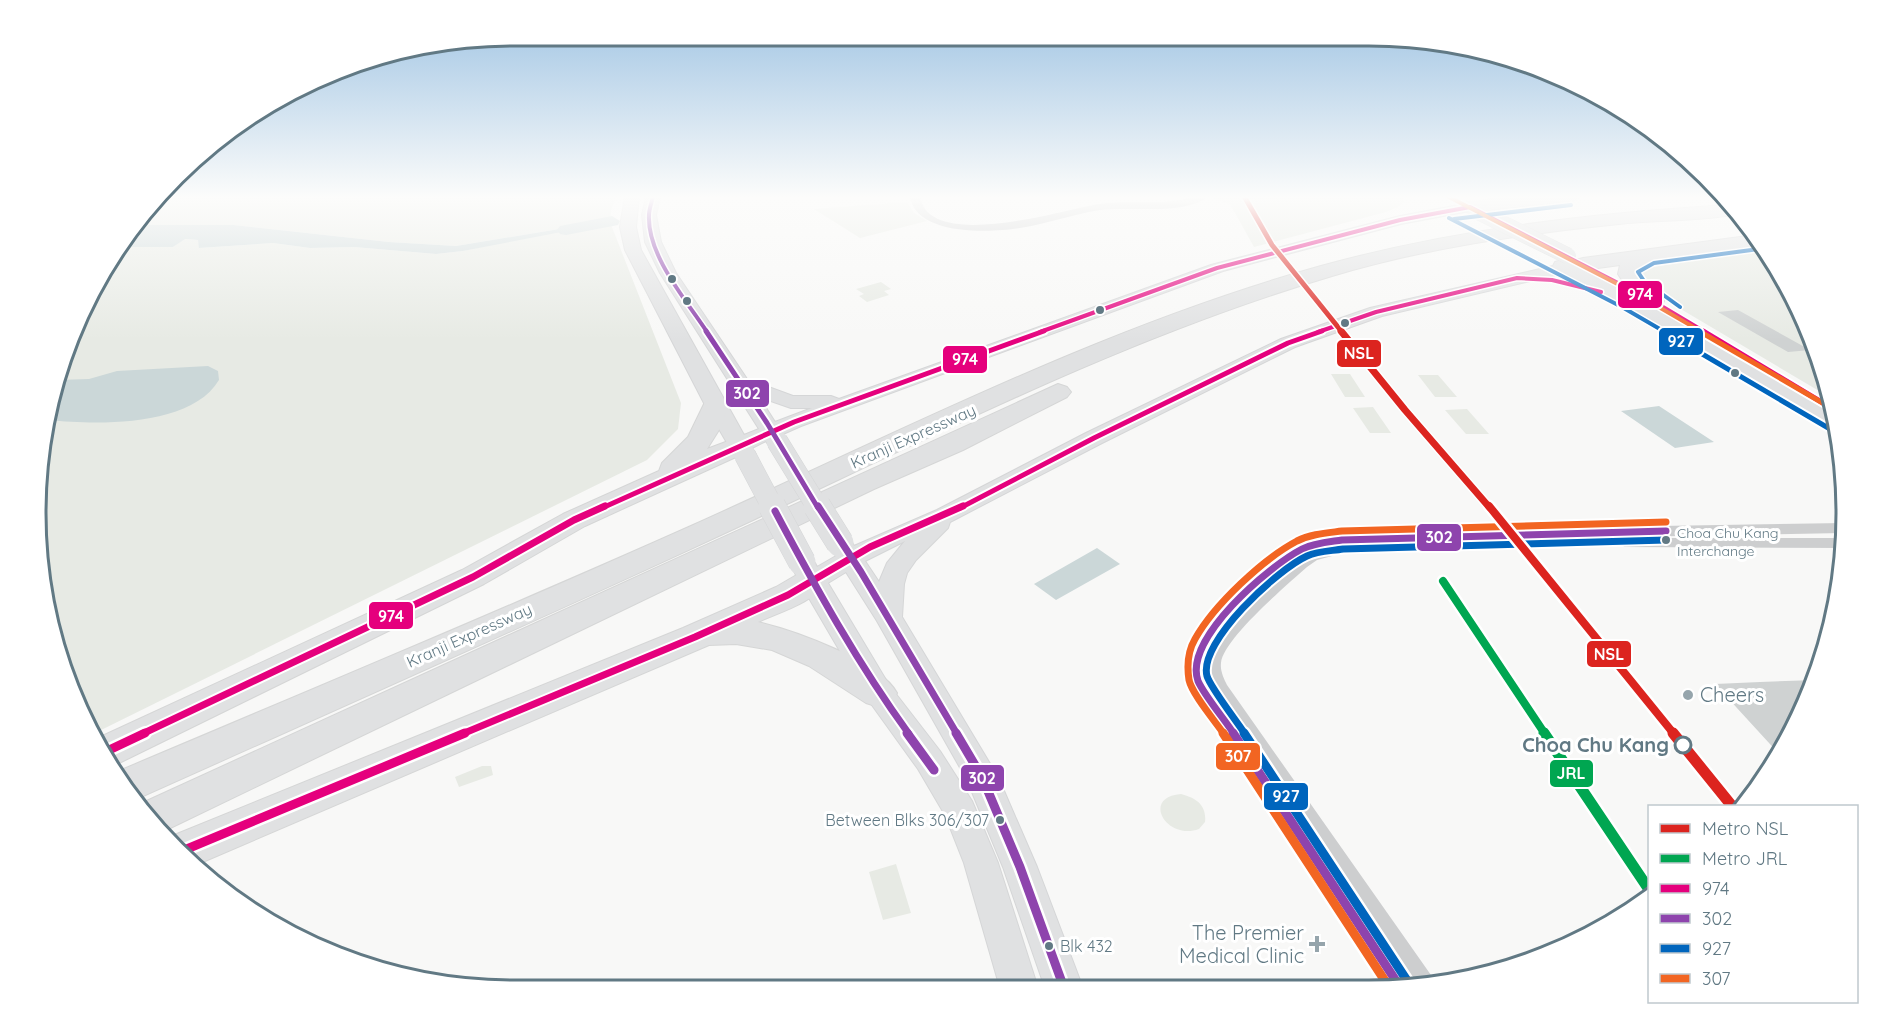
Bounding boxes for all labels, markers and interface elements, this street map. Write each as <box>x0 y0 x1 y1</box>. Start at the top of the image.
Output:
unlabelled marker <box>666 273 678 285</box>
line badge: 974 <box>1617 280 1663 309</box>
text: 974 <box>1627 284 1654 304</box>
unlabelled marker <box>681 295 693 307</box>
unlabelled marker <box>1094 304 1106 316</box>
unlabelled marker <box>1339 317 1351 329</box>
line badge: 927 <box>1658 327 1704 356</box>
text: 927 <box>1668 331 1695 351</box>
line badge: NSL <box>1336 339 1382 368</box>
text: NSL <box>1344 343 1374 363</box>
line badge: 974 <box>942 345 988 374</box>
text: 974 <box>952 349 979 369</box>
unlabelled marker <box>1729 367 1741 379</box>
line badge: 302 <box>725 379 770 408</box>
text: 302 <box>733 383 761 403</box>
street label: Kranji Expressway <box>847 399 979 473</box>
line badge: 302 <box>1416 523 1462 552</box>
place label: Choa Chu Kang Interchange <box>1677 524 1779 560</box>
text: 302 <box>1425 527 1453 547</box>
marker: Choa Chu Kang Interchange <box>1660 534 1672 546</box>
street label: Kranji Expressway <box>403 598 535 672</box>
line badge: 974 <box>368 601 414 630</box>
text: 974 <box>378 606 405 626</box>
line badge: NSL <box>1586 640 1632 668</box>
text: NSL <box>1594 644 1624 664</box>
place label: Cheers <box>1700 682 1764 707</box>
marker: Cheers <box>1681 688 1695 702</box>
place label: Choa Chu Kang <box>1522 732 1669 757</box>
marker: Choa Chu Kang <box>1674 736 1692 754</box>
line badge: 307 <box>1215 742 1261 771</box>
text: 307 <box>1225 746 1251 766</box>
line badge: JRL <box>1549 759 1594 788</box>
text: JRL <box>1557 763 1585 783</box>
line badge: 302 <box>960 764 1005 792</box>
text: 302 <box>968 768 996 788</box>
line badge: 927 <box>1263 782 1309 811</box>
text: 927 <box>1273 786 1300 806</box>
legend <box>1648 805 1858 1003</box>
place label: Between Blks 306/307 <box>825 810 989 830</box>
marker: Between Blks 306/307 <box>994 814 1006 826</box>
text: Metro NSL <box>1702 817 1789 840</box>
text: Metro JRL <box>1702 847 1788 870</box>
text: 974 <box>1702 877 1730 900</box>
text: 302 <box>1702 907 1732 930</box>
place label: The Premier Medical Clinic <box>1179 920 1304 968</box>
marker: The Premier Medical Clinic <box>1308 935 1326 953</box>
place label: Blk 432 <box>1060 936 1113 956</box>
text: 927 <box>1702 937 1731 960</box>
marker: Blk 432 <box>1043 940 1055 952</box>
text: 307 <box>1702 967 1730 990</box>

